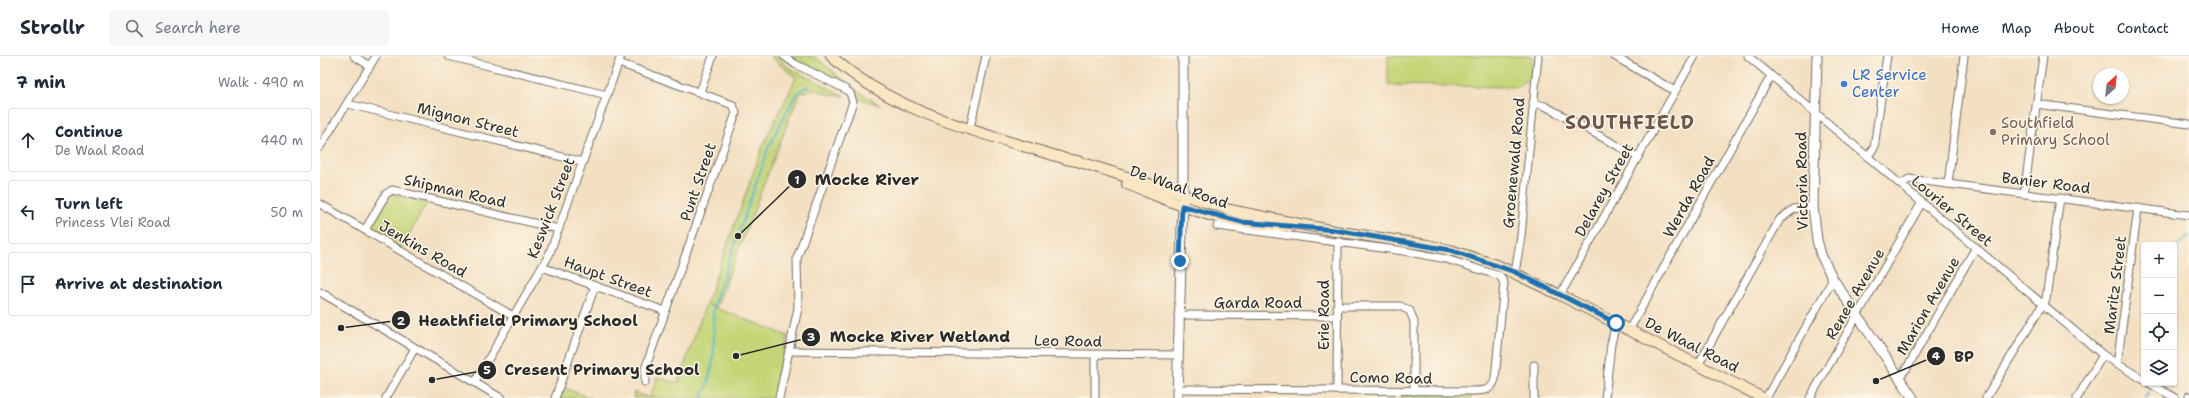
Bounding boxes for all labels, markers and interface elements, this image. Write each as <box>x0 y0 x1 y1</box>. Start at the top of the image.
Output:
search box <box>109 10 389 46</box>
text: Strollr <box>20 15 85 40</box>
icon: search <box>123 17 145 39</box>
text: Search here <box>155 18 241 38</box>
text: Home <box>1941 19 1980 37</box>
text: Map <box>2002 19 2032 37</box>
text: About <box>2054 19 2095 37</box>
text: Contact <box>2117 19 2169 37</box>
place label: LR Service Center <box>1852 65 1927 102</box>
north arrow <box>2093 68 2129 104</box>
text: 7 min <box>16 71 66 93</box>
text: Walk · 490 m <box>218 74 304 91</box>
marker: LR Service Center <box>1839 79 1849 89</box>
street label: Groenewald Road <box>1498 96 1530 229</box>
street label: Mignon Street <box>415 98 521 142</box>
district label: SOUTHFIELD <box>1565 110 1695 135</box>
place label: Southfield Primary School <box>2001 113 2110 150</box>
text: Continue <box>55 122 123 142</box>
marker: Southfield Primary School <box>1988 127 1998 137</box>
icon: ahead <box>17 129 39 151</box>
street label: Victoria Road <box>1791 131 1813 231</box>
text: 440 m <box>261 132 303 149</box>
street label: Punt Street <box>675 140 721 224</box>
street label: Delarey Street <box>1570 140 1638 240</box>
text: De Waal Road <box>55 142 144 159</box>
street label: Werda Road <box>1658 152 1720 241</box>
street label: Keswick Street <box>523 155 579 261</box>
street label: De Waal Road <box>1127 161 1231 213</box>
callout: Mocke River <box>787 165 927 193</box>
street label: Banier Road <box>2001 168 2092 198</box>
text: Mocke River <box>815 169 920 190</box>
street label: Shipman Road <box>402 170 509 213</box>
street label: Lourier Street <box>1907 171 1997 251</box>
text: 1 <box>794 172 800 188</box>
text: Turn left <box>55 194 123 214</box>
icon: left <box>17 201 39 223</box>
text: 50 m <box>270 204 303 221</box>
text: Princess Vlei Road <box>55 214 170 231</box>
street label: Jenkins Road <box>376 216 471 282</box>
street label: Maritz Street <box>2099 235 2131 335</box>
map controls <box>2141 242 2177 386</box>
button: + <box>2141 242 2177 278</box>
street label: Renee Avenue <box>1821 245 1889 343</box>
street label: Haupt Street <box>561 252 655 302</box>
route end <box>1171 252 1189 270</box>
street label: Marion Avenue <box>1892 253 1964 359</box>
icon: arrive <box>17 273 39 295</box>
text: Arrive at destination <box>55 274 223 294</box>
button: − <box>2141 278 2177 314</box>
street label: Erie Road <box>1314 279 1334 350</box>
street label: Garda Road <box>1214 293 1303 313</box>
callout: Heathfield Primary School <box>391 306 646 334</box>
text: Heathfield Primary School <box>418 310 638 331</box>
text: 2 <box>397 313 406 329</box>
street label: De Waal Road <box>1642 313 1743 378</box>
route start <box>1607 314 1625 332</box>
button: locate <box>2141 314 2177 350</box>
callout: Mocke River Wetland <box>801 323 1018 351</box>
text: Mocke River Wetland <box>830 326 1010 347</box>
text: 3 <box>807 329 815 345</box>
street label: Leo Road <box>1034 330 1103 352</box>
callout: BP <box>1926 342 1982 370</box>
text: BP <box>1954 346 1974 367</box>
text: 4 <box>1932 348 1941 364</box>
button: layers <box>2141 350 2177 386</box>
callout: Cresent Primary School <box>477 356 708 384</box>
text: Cresent Primary School <box>504 359 700 380</box>
text: 5 <box>483 362 491 378</box>
street label: Como Road <box>1350 367 1433 389</box>

